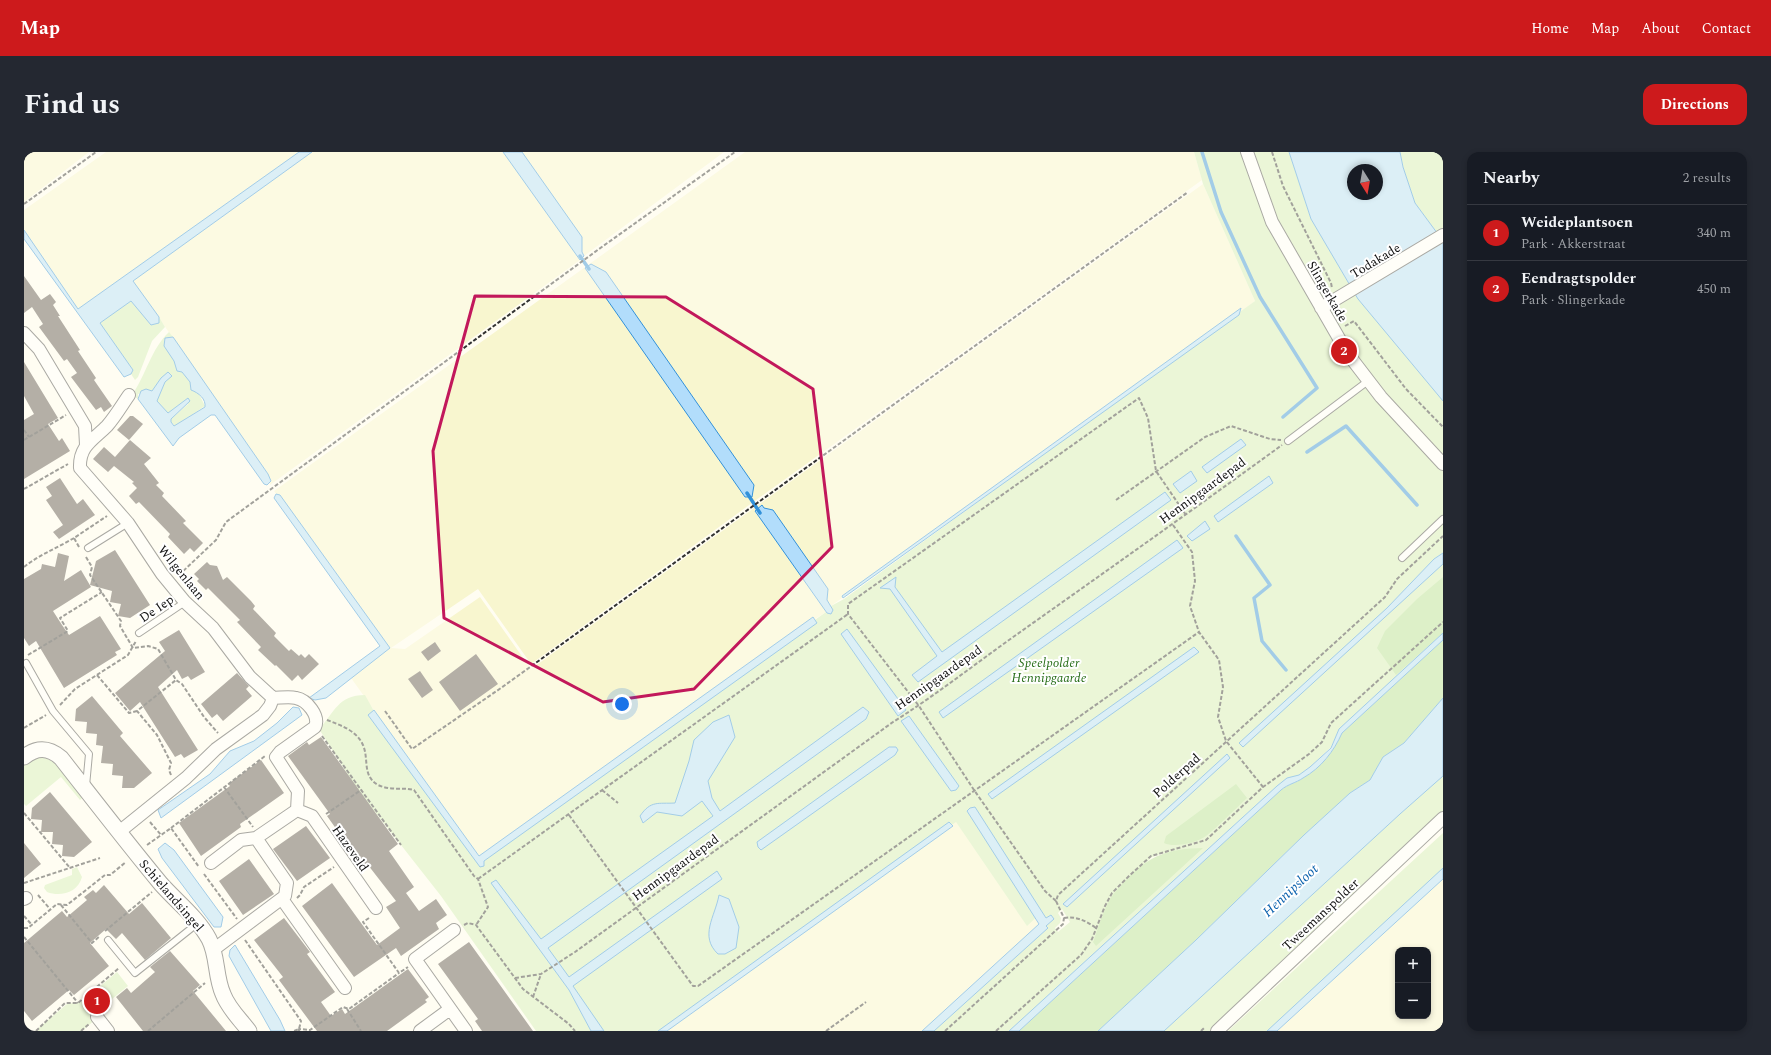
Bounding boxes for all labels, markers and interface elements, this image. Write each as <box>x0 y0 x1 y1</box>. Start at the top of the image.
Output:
text: Map <box>20 14 60 43</box>
text: Home <box>1531 18 1569 39</box>
text: Map <box>1591 18 1619 39</box>
text: About <box>1641 18 1680 39</box>
text: Contact <box>1702 18 1751 39</box>
text: Find us <box>24 83 120 126</box>
button: Directions <box>1643 84 1747 125</box>
north arrow <box>1347 164 1383 200</box>
text: Nearby <box>1483 165 1539 191</box>
text: 2 results <box>1683 168 1731 188</box>
text: Weideplantsoen <box>1521 211 1633 234</box>
text: 1 <box>1492 223 1500 243</box>
text: 340 m <box>1697 223 1731 243</box>
text: Park · Akkerstraat <box>1521 234 1626 254</box>
street label: Todakade <box>1346 238 1405 284</box>
street label: Slingerkade <box>1302 257 1353 326</box>
text: Eendragtspolder <box>1521 267 1636 290</box>
text: 2 <box>1492 279 1500 299</box>
text: 450 m <box>1697 279 1731 299</box>
text: Park · Slingerkade <box>1521 290 1625 310</box>
pin: 2 <box>1331 336 1357 366</box>
street label: Hennipgaardepad <box>1155 453 1250 529</box>
street label: Wilgenlaan <box>153 541 210 605</box>
street label: De Iep <box>135 590 178 628</box>
street label: Hennipgaardepad <box>891 640 986 715</box>
park label: Speelpolder Hennipgaarde <box>1012 653 1087 688</box>
your location <box>612 694 632 714</box>
street label: Polderpad <box>1148 749 1205 803</box>
street label: Hazeveld <box>327 821 374 876</box>
street label: Hennipgaardepad <box>628 830 723 906</box>
street label: Schielandsingel <box>134 855 209 937</box>
water label: Hennipsloot <box>1258 859 1323 922</box>
street label: Tweemanspolder <box>1278 874 1364 956</box>
map controls <box>1395 947 1431 1019</box>
button: + <box>1395 947 1431 983</box>
button: − <box>1395 983 1431 1019</box>
pin: 1 <box>84 986 110 1016</box>

